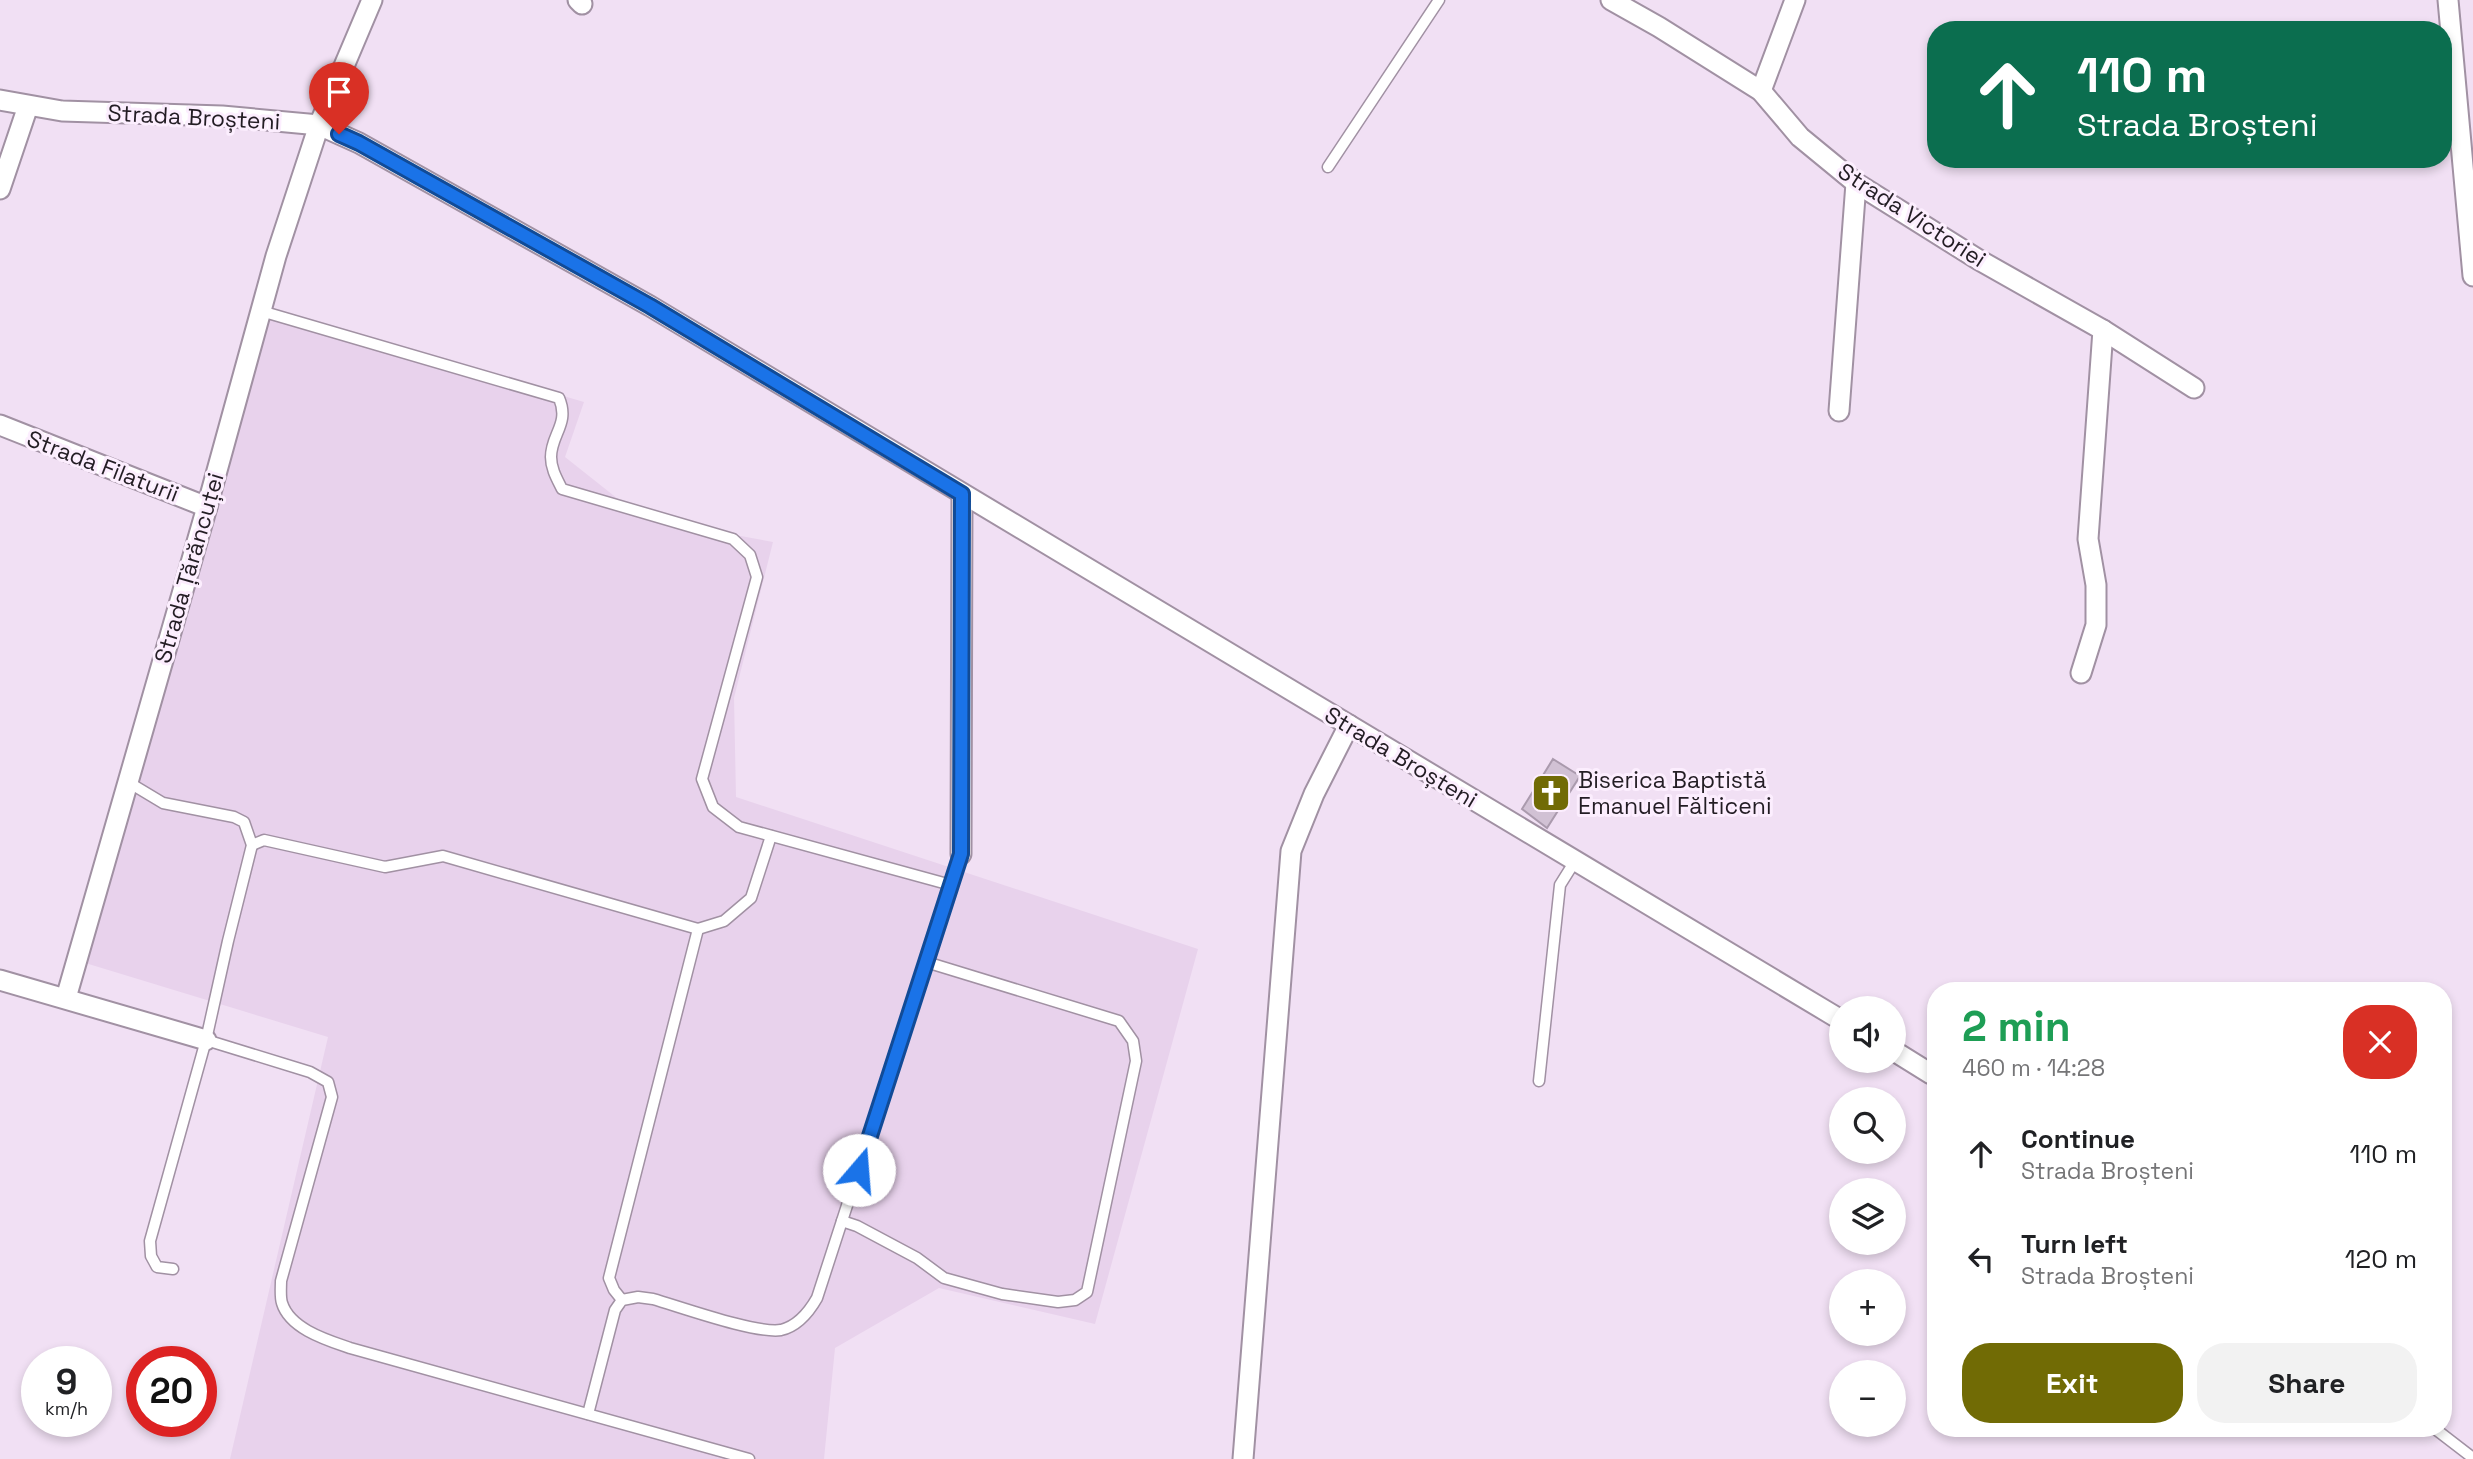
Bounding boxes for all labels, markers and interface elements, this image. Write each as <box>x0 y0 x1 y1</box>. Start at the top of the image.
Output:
text: 110 m <box>2077 44 2207 106</box>
icon: ahead <box>1962 49 2053 140</box>
pin <box>309 62 369 134</box>
icon: arrive <box>320 73 358 111</box>
street label: Strada Broșteni <box>107 97 281 137</box>
text: Strada Broșteni <box>2077 105 2318 145</box>
street label: Strada Victoriei <box>1832 156 1992 274</box>
street label: Strada Filaturii <box>23 423 183 509</box>
street label: Strada Țărăncuței <box>147 469 231 667</box>
street label: Strada Broșteni <box>1319 700 1483 814</box>
place label: Biserica Baptistă Emanuel Fălticeni <box>1578 765 1772 821</box>
church icon: Biserica Baptistă Emanuel Fălticeni <box>1530 772 1572 814</box>
map controls <box>1829 996 1906 1437</box>
button: sound <box>1829 996 1906 1073</box>
text: 2 min <box>1962 1000 2071 1053</box>
button: close <box>2343 1005 2417 1079</box>
text: 460 m · 14:28 <box>1962 1053 2105 1083</box>
button: search <box>1829 1087 1906 1164</box>
text: Continue <box>2021 1122 2135 1156</box>
position arrow <box>822 1133 896 1207</box>
icon: ahead <box>1962 1135 2000 1173</box>
text: 110 m <box>2350 1137 2417 1171</box>
text: Strada Broșteni <box>2021 1156 2194 1186</box>
button: layers <box>1829 1178 1906 1255</box>
text: Turn left <box>2021 1227 2128 1261</box>
icon: left <box>1962 1240 2000 1278</box>
text: 120 m <box>2345 1242 2417 1276</box>
text: Strada Broșteni <box>2021 1261 2194 1291</box>
button: + <box>1829 1269 1906 1346</box>
button: Exit <box>1962 1343 2183 1423</box>
button: Share <box>2197 1343 2417 1423</box>
speed limit sign: 20 <box>126 1346 217 1437</box>
text: 9 <box>56 1360 77 1404</box>
button: − <box>1829 1360 1906 1437</box>
text: km/h <box>45 1397 88 1420</box>

